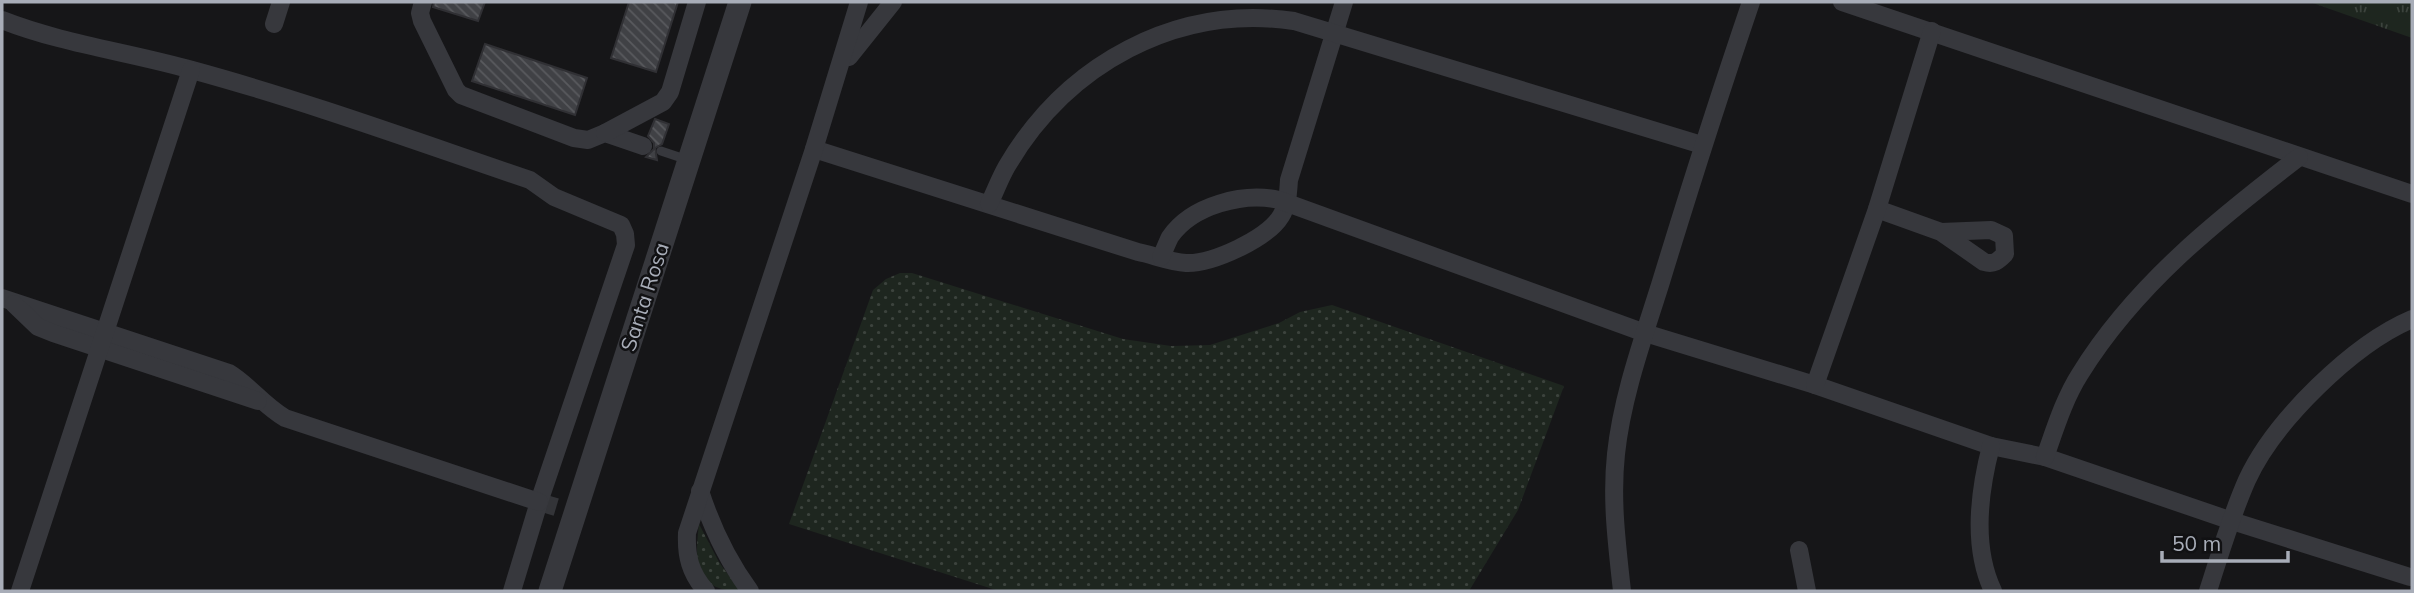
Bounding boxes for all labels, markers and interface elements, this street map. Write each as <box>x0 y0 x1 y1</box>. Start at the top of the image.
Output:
street label: Santa Rosa <box>614 239 674 354</box>
scale bar <box>2162 520 2288 564</box>
text: 50 m <box>2172 530 2221 556</box>

